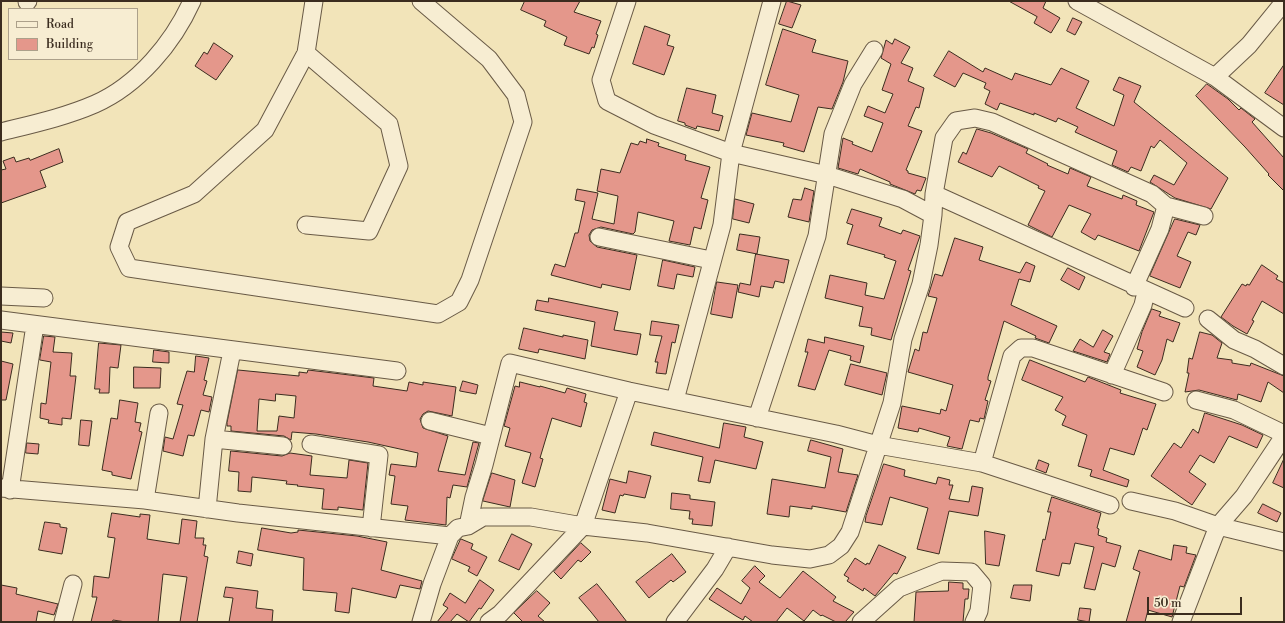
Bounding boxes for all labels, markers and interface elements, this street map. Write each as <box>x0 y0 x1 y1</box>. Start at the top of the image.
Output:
legend <box>8 8 138 60</box>
text: Road <box>46 17 74 32</box>
text: Building <box>46 37 93 52</box>
scale bar <box>1149 589 1244 615</box>
text: 50 m <box>1154 596 1182 611</box>

